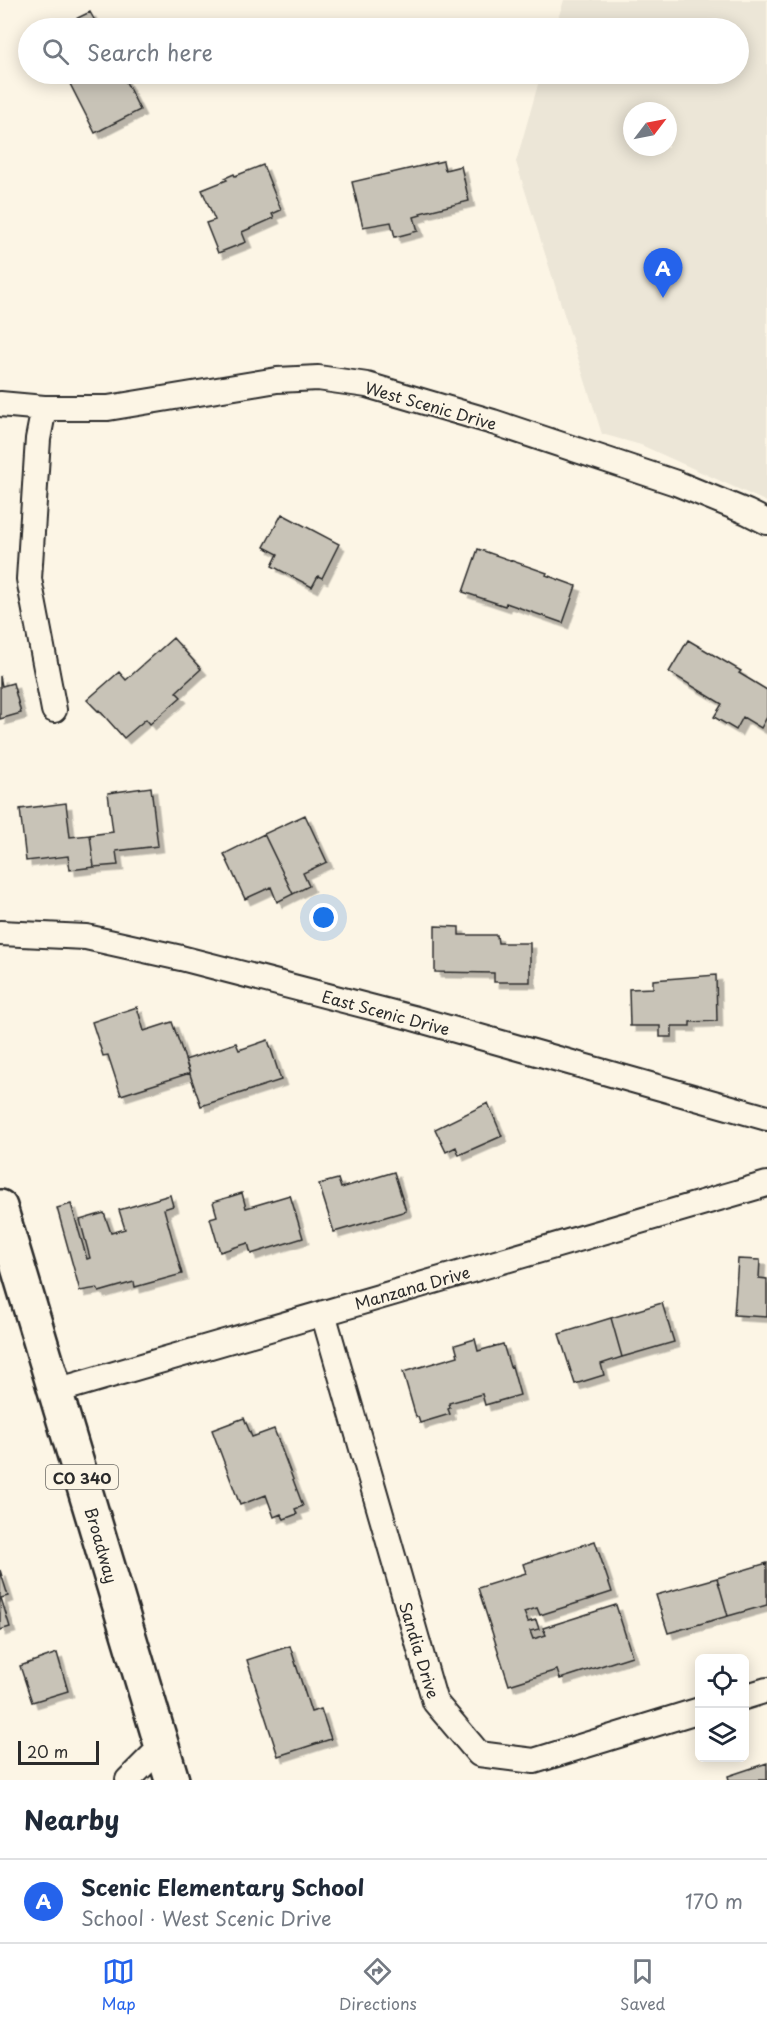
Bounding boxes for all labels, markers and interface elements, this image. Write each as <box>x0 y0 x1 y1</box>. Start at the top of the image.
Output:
search box <box>18 18 749 84</box>
icon: search <box>39 35 72 68</box>
text: Search here <box>87 35 213 68</box>
north arrow <box>623 102 677 156</box>
pin: A <box>644 248 682 298</box>
street label: West Scenic Drive <box>362 375 500 435</box>
your location <box>309 903 338 932</box>
street label: East Scenic Drive <box>319 983 453 1041</box>
street label: Manzana Drive <box>352 1259 472 1315</box>
road number: CO 340 <box>46 1465 118 1489</box>
street label: Broadway <box>80 1504 124 1586</box>
street label: Sandia Drive <box>394 1599 446 1702</box>
map controls <box>695 1654 749 1762</box>
button: locate <box>695 1654 749 1708</box>
button: layers <box>695 1708 749 1762</box>
scale bar <box>18 1738 99 1766</box>
text: 20 m <box>27 1739 68 1763</box>
text: Nearby <box>24 1800 119 1839</box>
text: Scenic Elementary School <box>81 1870 364 1903</box>
text: A <box>36 1886 51 1916</box>
text: 170 m <box>685 1886 743 1916</box>
text: School · West Scenic Drive <box>81 1903 332 1933</box>
tab: Map <box>102 1955 136 2015</box>
tab: Directions <box>339 1955 417 2015</box>
tab: Saved <box>620 1955 665 2015</box>

